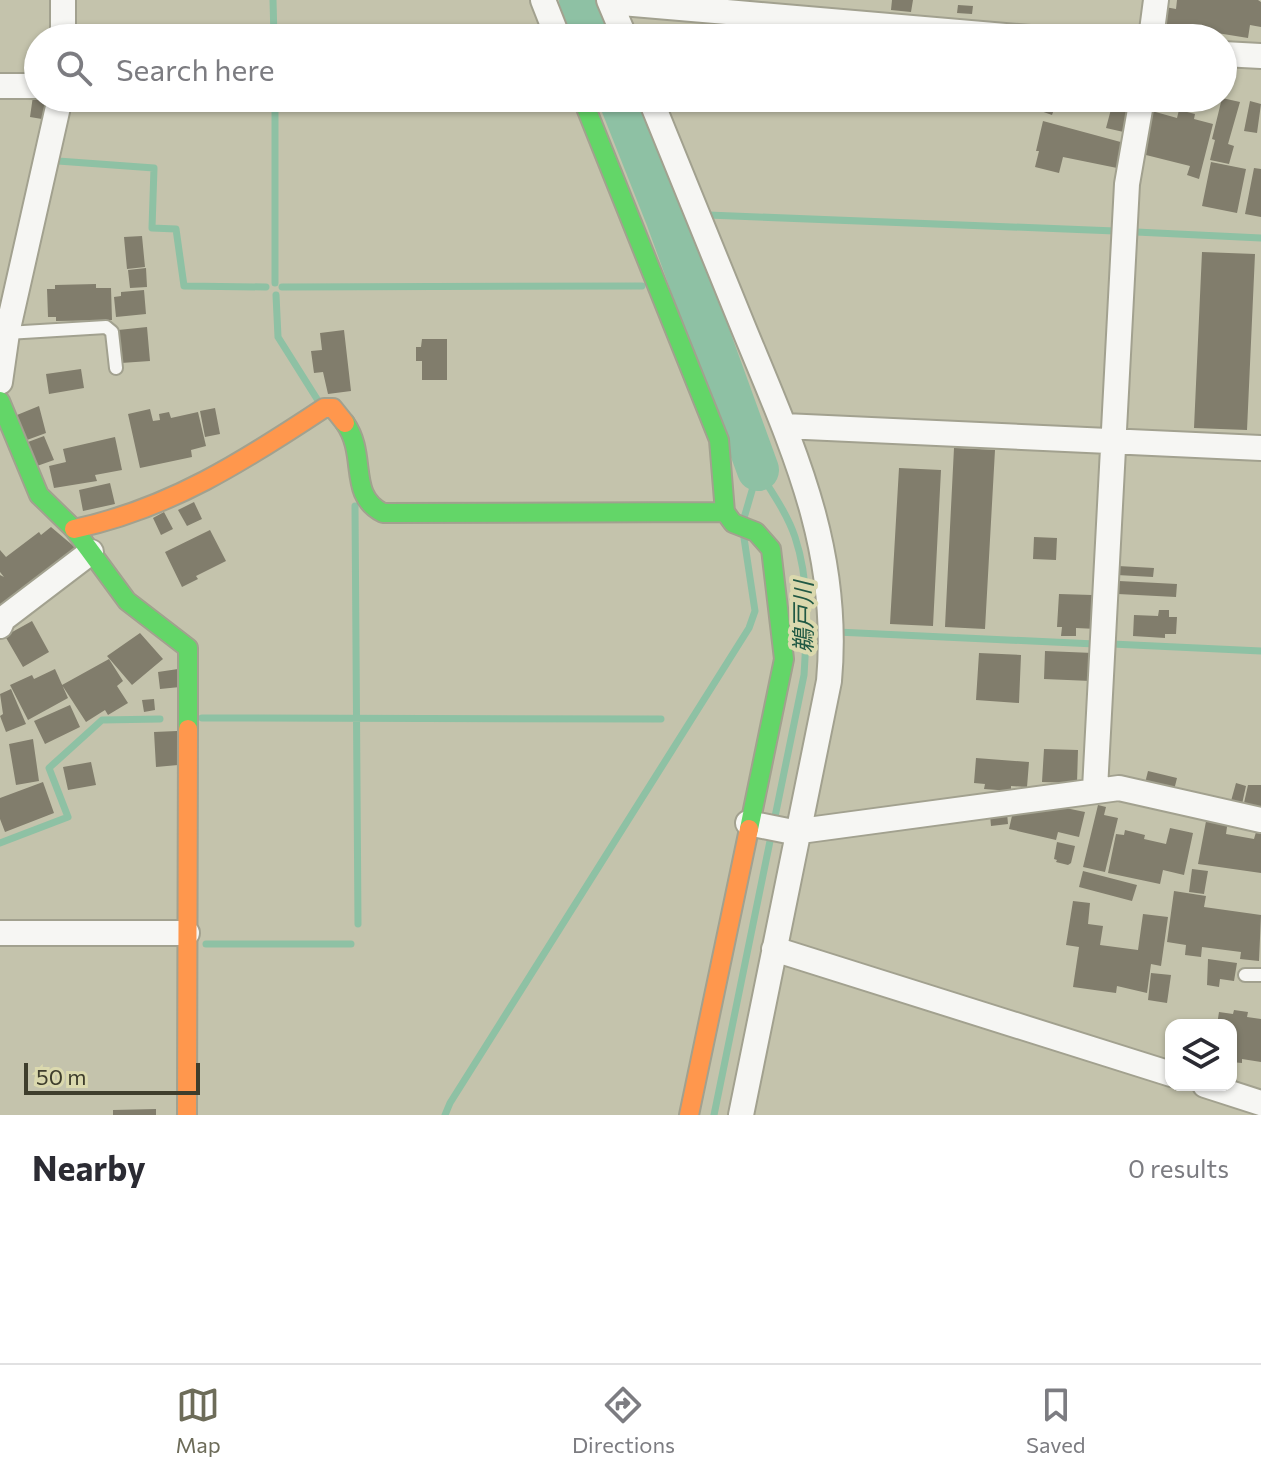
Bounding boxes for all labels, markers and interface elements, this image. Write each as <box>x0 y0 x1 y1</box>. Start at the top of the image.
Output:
search box <box>24 24 1237 112</box>
icon: search <box>52 46 96 90</box>
text: Search here <box>116 50 275 87</box>
water label: 鵜戸川 <box>788 578 817 653</box>
map controls <box>1165 1019 1237 1091</box>
button: layers <box>1165 1019 1237 1091</box>
scale bar <box>24 1059 200 1095</box>
text: 50 m <box>36 1063 86 1090</box>
text: Nearby <box>32 1146 146 1188</box>
text: 0 results <box>1128 1152 1229 1183</box>
tab: Map <box>176 1383 221 1458</box>
tab: Directions <box>572 1383 675 1458</box>
tab: Saved <box>1026 1383 1085 1458</box>

